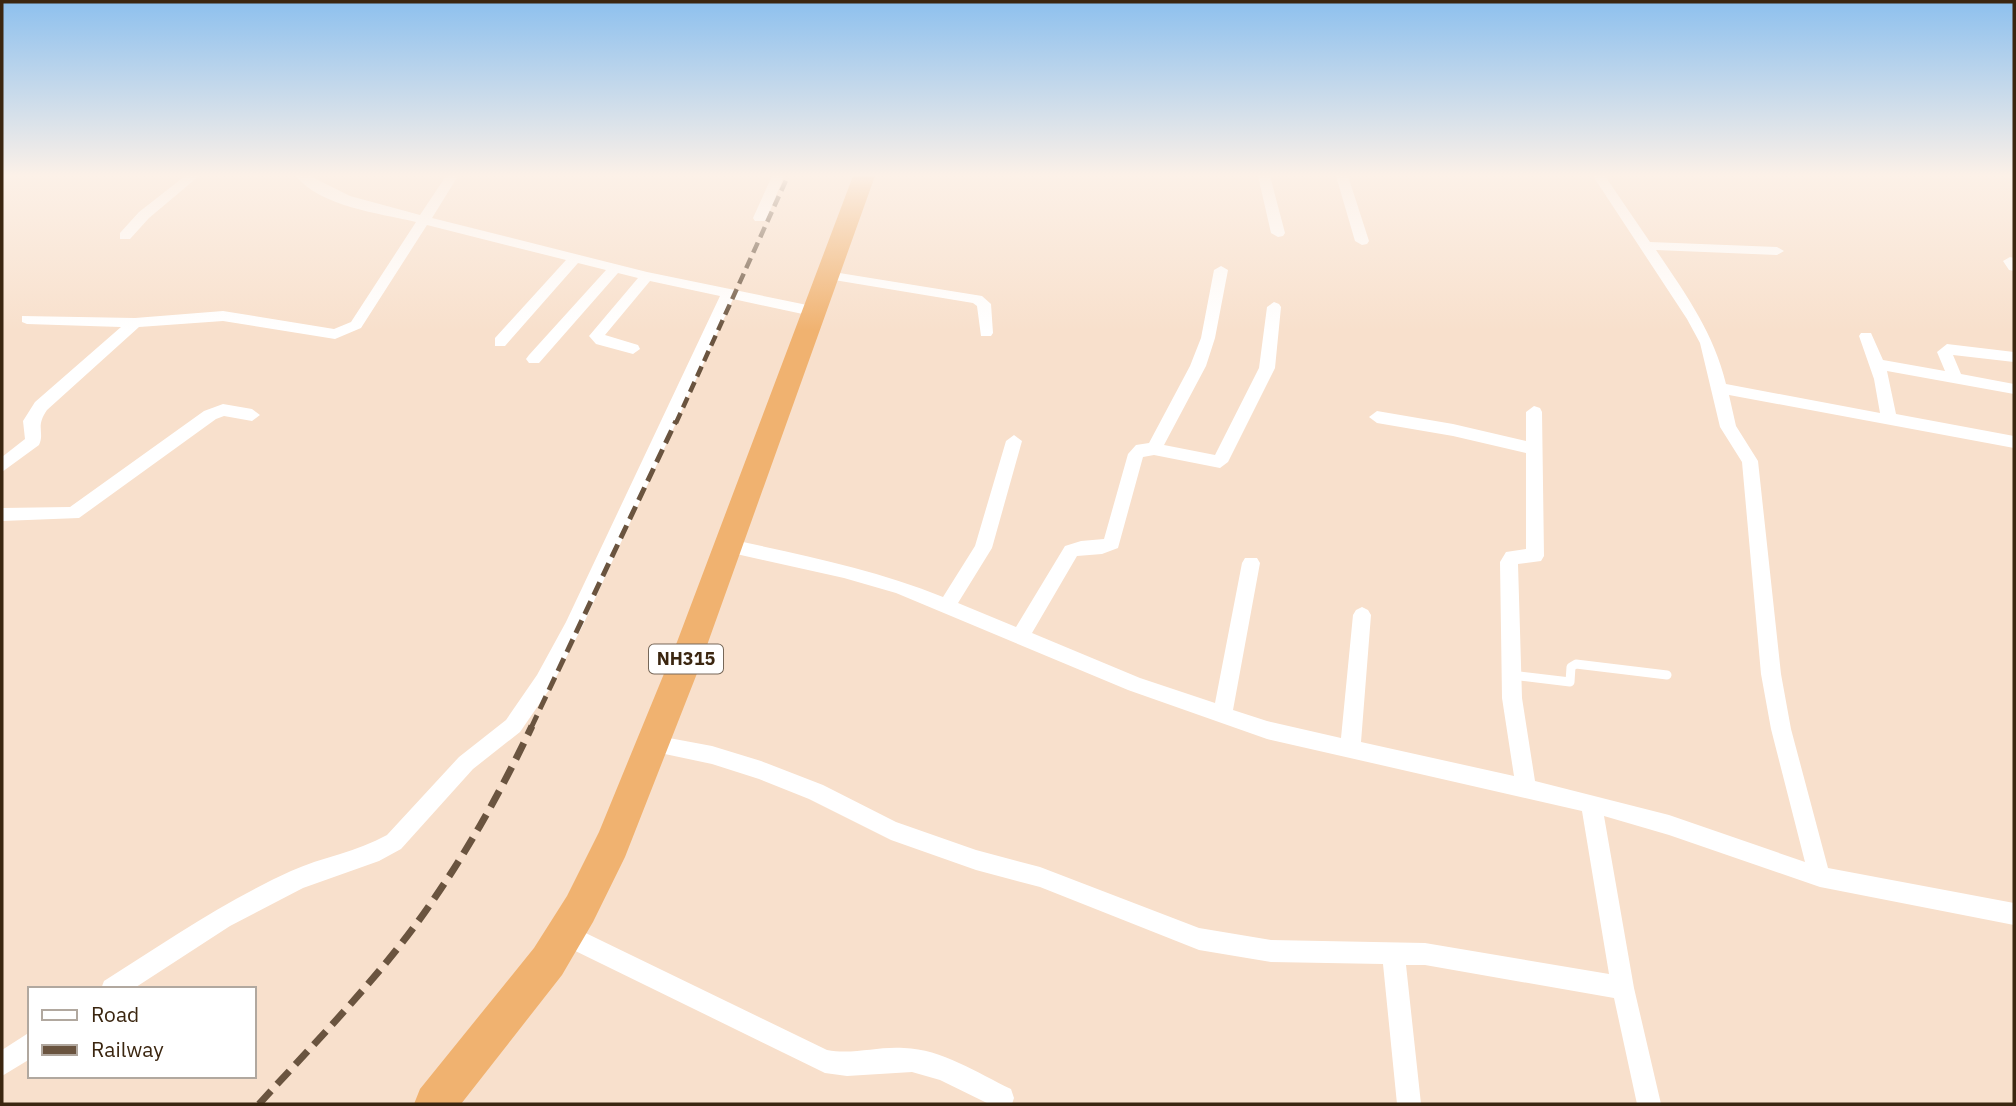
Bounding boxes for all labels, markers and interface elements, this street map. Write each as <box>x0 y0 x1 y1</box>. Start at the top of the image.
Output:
road number: NH315 <box>649 644 723 674</box>
legend <box>28 987 256 1078</box>
text: Road <box>91 1000 139 1028</box>
text: Railway <box>91 1035 164 1063</box>

